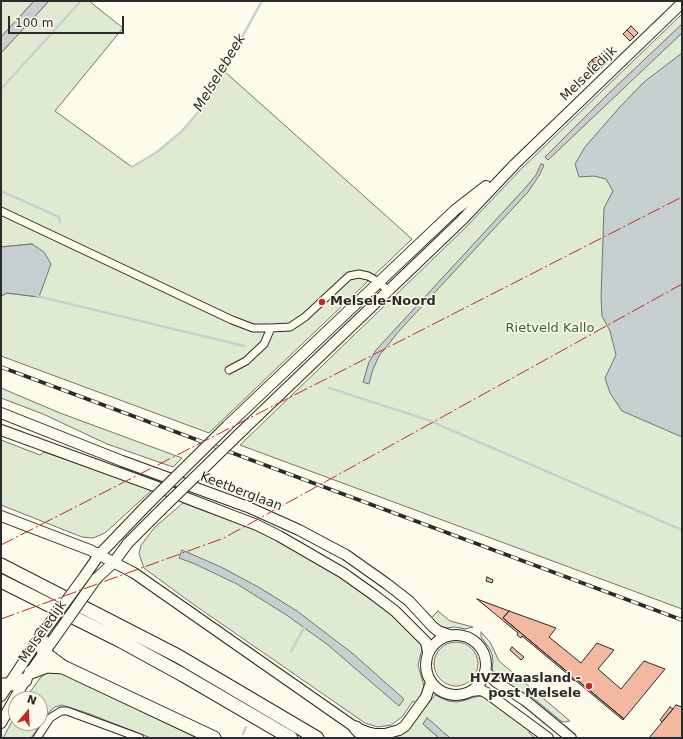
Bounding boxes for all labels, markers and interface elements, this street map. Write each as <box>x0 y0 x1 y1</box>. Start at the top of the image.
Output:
scale bar <box>10 8 126 34</box>
text: 100 m <box>15 16 53 30</box>
water label: Melselebeek <box>190 31 250 115</box>
street label: Melseledijk <box>558 43 620 105</box>
place label: Melsele-Noord <box>330 294 436 310</box>
marker: Melsele-Noord <box>317 297 327 307</box>
park label: Rietveld Kallo <box>506 321 594 337</box>
street label: Keetberglaan <box>198 469 284 515</box>
street label: Melseledijk <box>16 598 70 666</box>
place label: HVZWaasland - post Melsele <box>470 671 581 702</box>
marker: HVZWaasland - post Melsele <box>584 681 594 691</box>
north arrow <box>8 691 48 731</box>
text: N <box>25 692 38 708</box>

